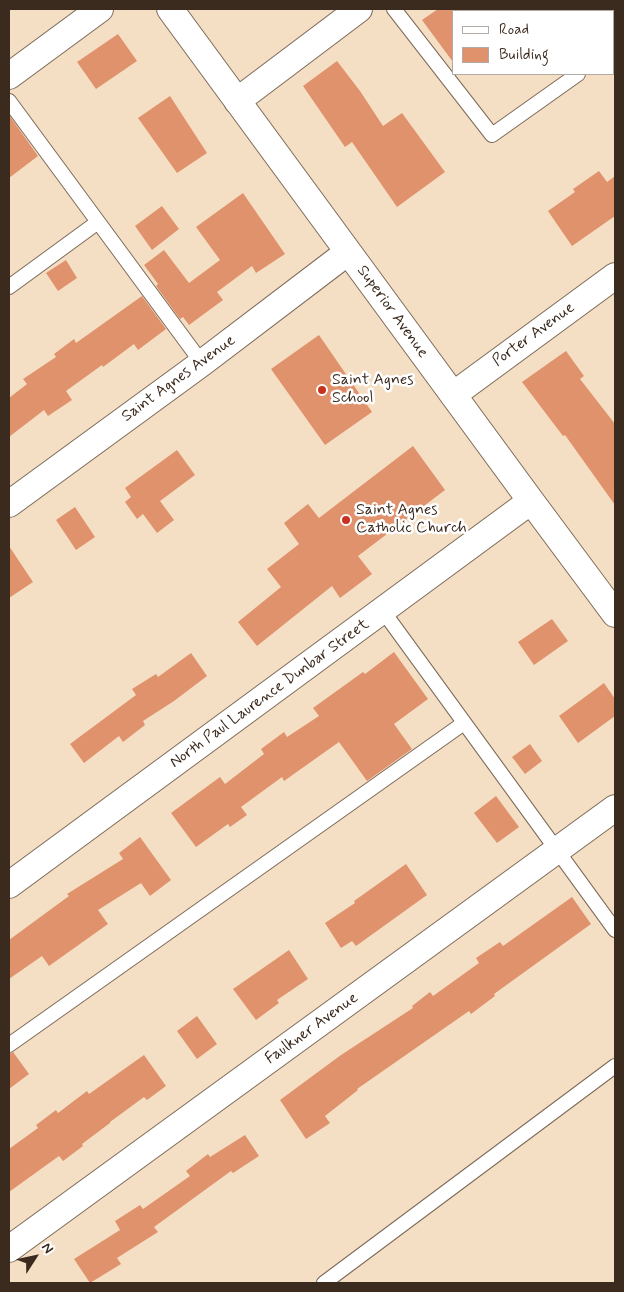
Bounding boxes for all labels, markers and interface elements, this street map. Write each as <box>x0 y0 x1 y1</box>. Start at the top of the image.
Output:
legend <box>452 10 614 75</box>
text: Road <box>499 20 529 40</box>
text: Building <box>499 45 549 65</box>
street label: Superior Avenue <box>352 262 432 362</box>
street label: Porter Avenue <box>489 299 579 371</box>
street label: Saint Agnes Avenue <box>118 331 240 427</box>
place label: Saint Agnes School <box>332 371 413 409</box>
marker: Saint Agnes School <box>316 384 328 396</box>
place label: Saint Agnes Catholic Church <box>356 501 467 539</box>
marker: Saint Agnes Catholic Church <box>340 514 352 526</box>
street label: North Paul Laurence Dunbar Street <box>167 615 373 773</box>
street label: Faulkner Avenue <box>262 989 362 1069</box>
north arrow <box>10 1232 60 1282</box>
text: N <box>37 1239 57 1257</box>

